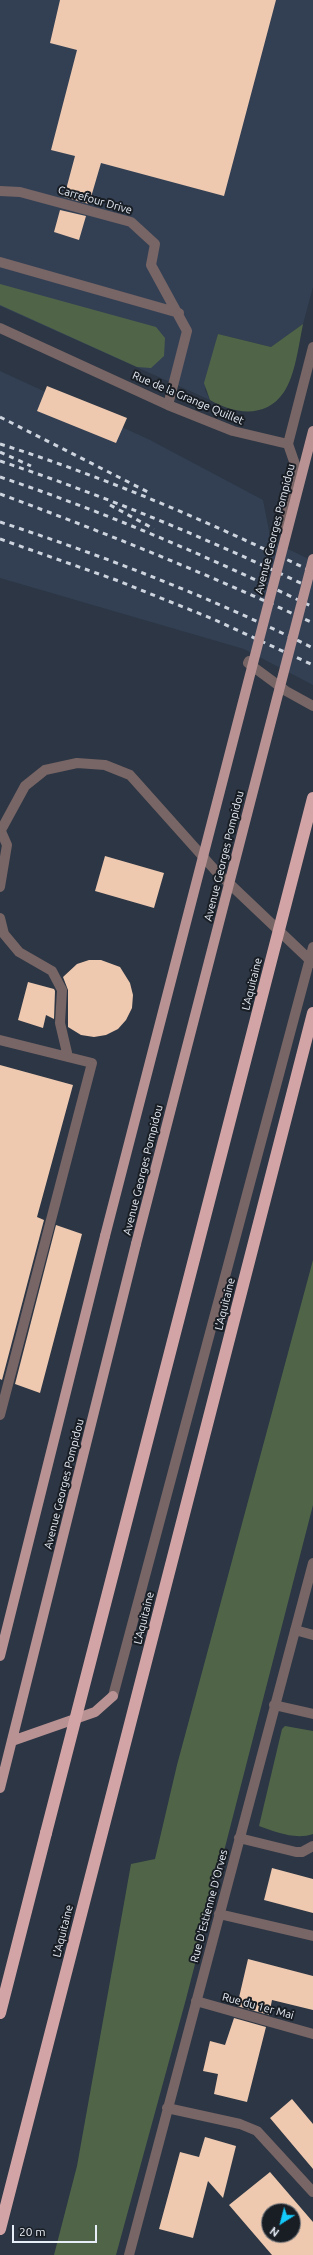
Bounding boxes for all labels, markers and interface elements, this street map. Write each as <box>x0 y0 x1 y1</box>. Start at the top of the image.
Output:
street label: Carrefour Drive <box>56 183 134 217</box>
street label: Rue de la Grange Quillet <box>130 369 246 427</box>
street label: Avenue Georges Pompidou <box>252 462 298 596</box>
street label: Avenue Georges Pompidou <box>201 789 247 923</box>
street label: L'Aquitaine <box>239 956 265 1012</box>
street label: Avenue Georges Pompidou <box>120 1103 166 1237</box>
street label: L'Aquitaine <box>212 1276 238 1332</box>
street label: Avenue Georges Pompidou <box>41 1417 87 1551</box>
street label: L'Aquitaine <box>131 1590 157 1646</box>
street label: Rue D'Estienne D'Orves <box>188 1848 230 1964</box>
street label: L'Aquitaine <box>50 1903 76 1959</box>
street label: Rue du 1er Mai <box>221 1990 295 2022</box>
north arrow <box>261 2203 301 2243</box>
scale bar <box>14 2217 99 2243</box>
text: 20 m <box>19 2225 46 2238</box>
text: N <box>268 2225 281 2239</box>

